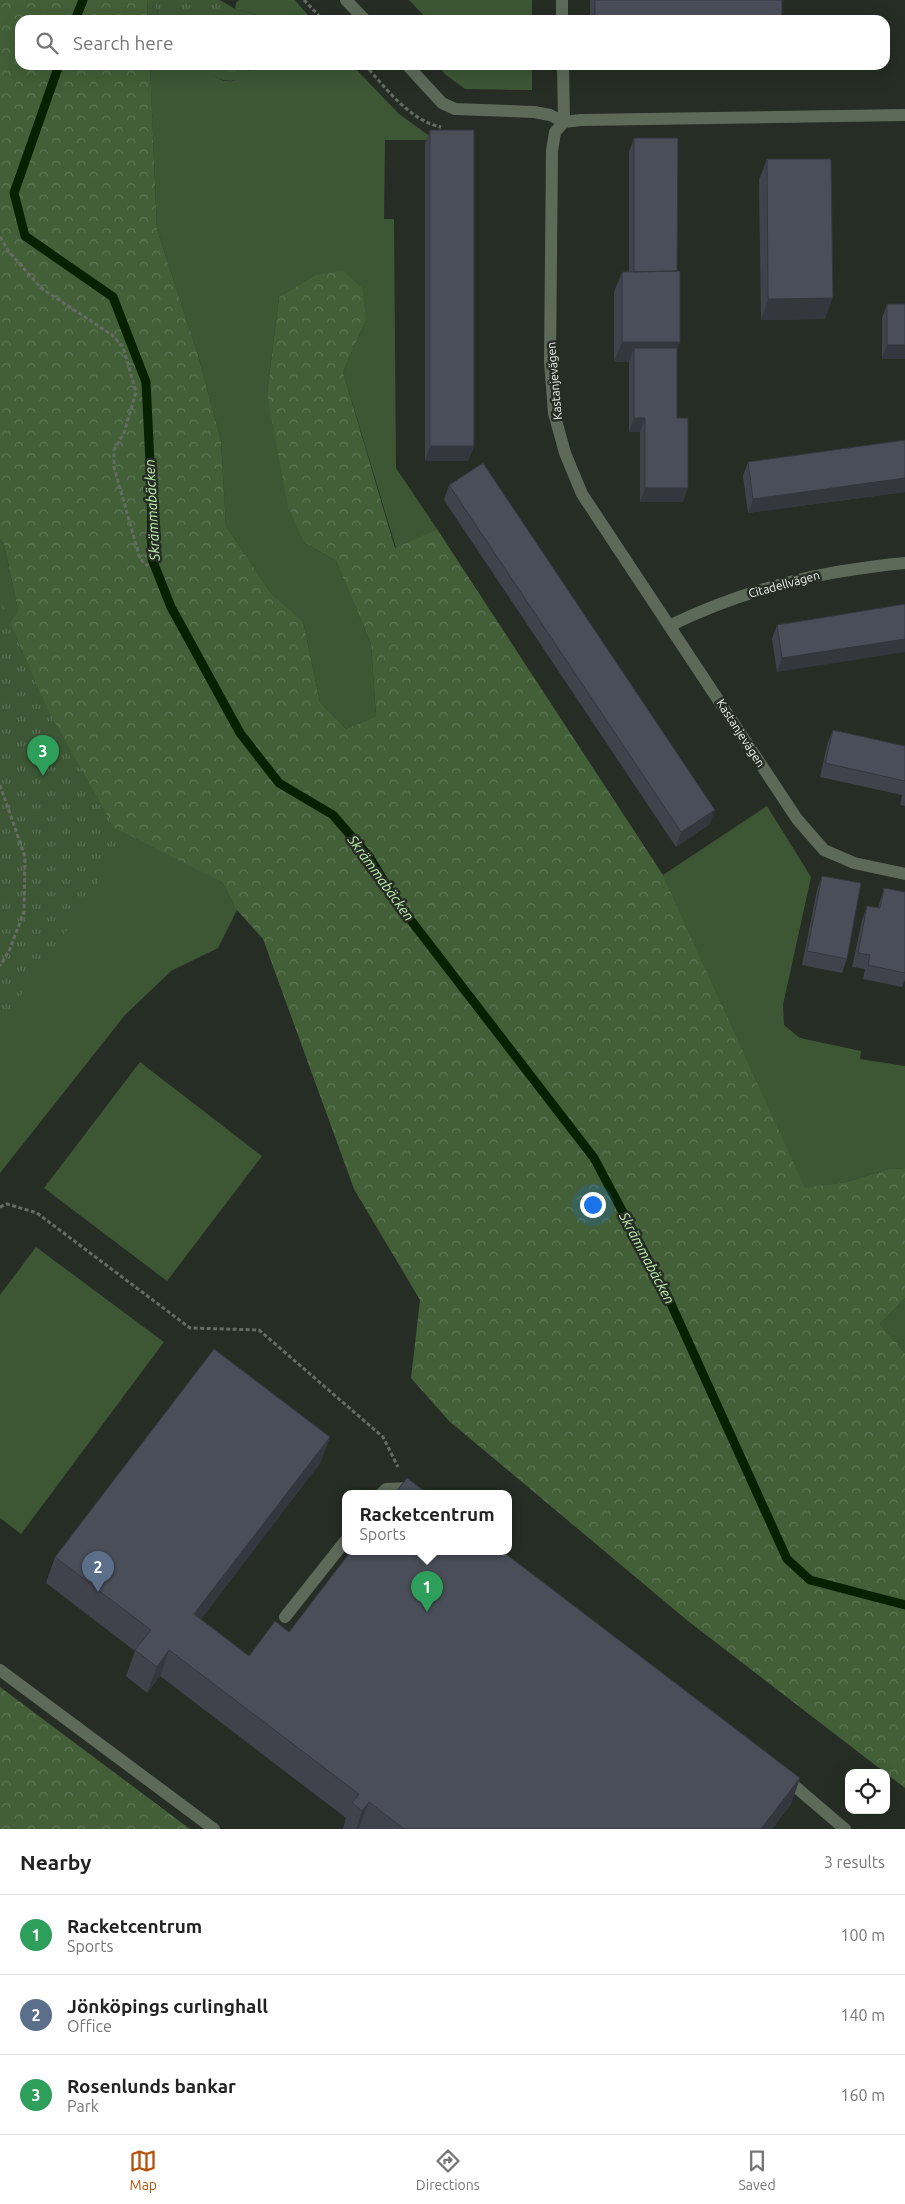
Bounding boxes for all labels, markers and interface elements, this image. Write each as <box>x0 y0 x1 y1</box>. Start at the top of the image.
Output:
search box <box>15 15 890 70</box>
icon: search <box>33 29 61 57</box>
text: Search here <box>73 32 173 54</box>
street label: Kastanjevägen <box>544 341 564 421</box>
water label: Skrämmabäcken <box>141 459 163 562</box>
street label: Citadellvägen <box>747 568 821 600</box>
street label: Kastanjevägen <box>714 697 768 769</box>
pin: 3 <box>27 735 59 776</box>
water label: Skrämmabäcken <box>344 831 417 924</box>
your location <box>580 1192 606 1218</box>
water label: Skrämmabäcken <box>616 1209 678 1307</box>
popup <box>342 1490 512 1555</box>
text: Racketcentrum <box>359 1503 495 1525</box>
text: Sports <box>359 1525 406 1543</box>
pin: 2 <box>82 1551 114 1592</box>
pin: 1 <box>411 1571 443 1612</box>
map controls <box>845 1769 890 1814</box>
button: locate <box>845 1769 890 1814</box>
text: Nearby <box>20 1850 91 1874</box>
text: 3 results <box>824 1853 885 1871</box>
text: Racketcentrum <box>67 1915 202 1937</box>
text: 1 <box>31 1926 41 1944</box>
text: 100 m <box>840 1926 885 1944</box>
text: Sports <box>67 1937 113 1955</box>
text: Jönköpings curlinghall <box>67 1995 268 2017</box>
text: 2 <box>31 2006 41 2024</box>
text: 140 m <box>840 2006 885 2024</box>
text: Office <box>67 2017 112 2035</box>
text: Rosenlunds bankar <box>67 2075 236 2097</box>
text: 3 <box>31 2086 41 2104</box>
text: 160 m <box>840 2086 885 2104</box>
text: Park <box>67 2097 99 2115</box>
tab: Map <box>129 2147 157 2193</box>
tab: Directions <box>416 2147 480 2193</box>
tab: Saved <box>738 2147 776 2193</box>

